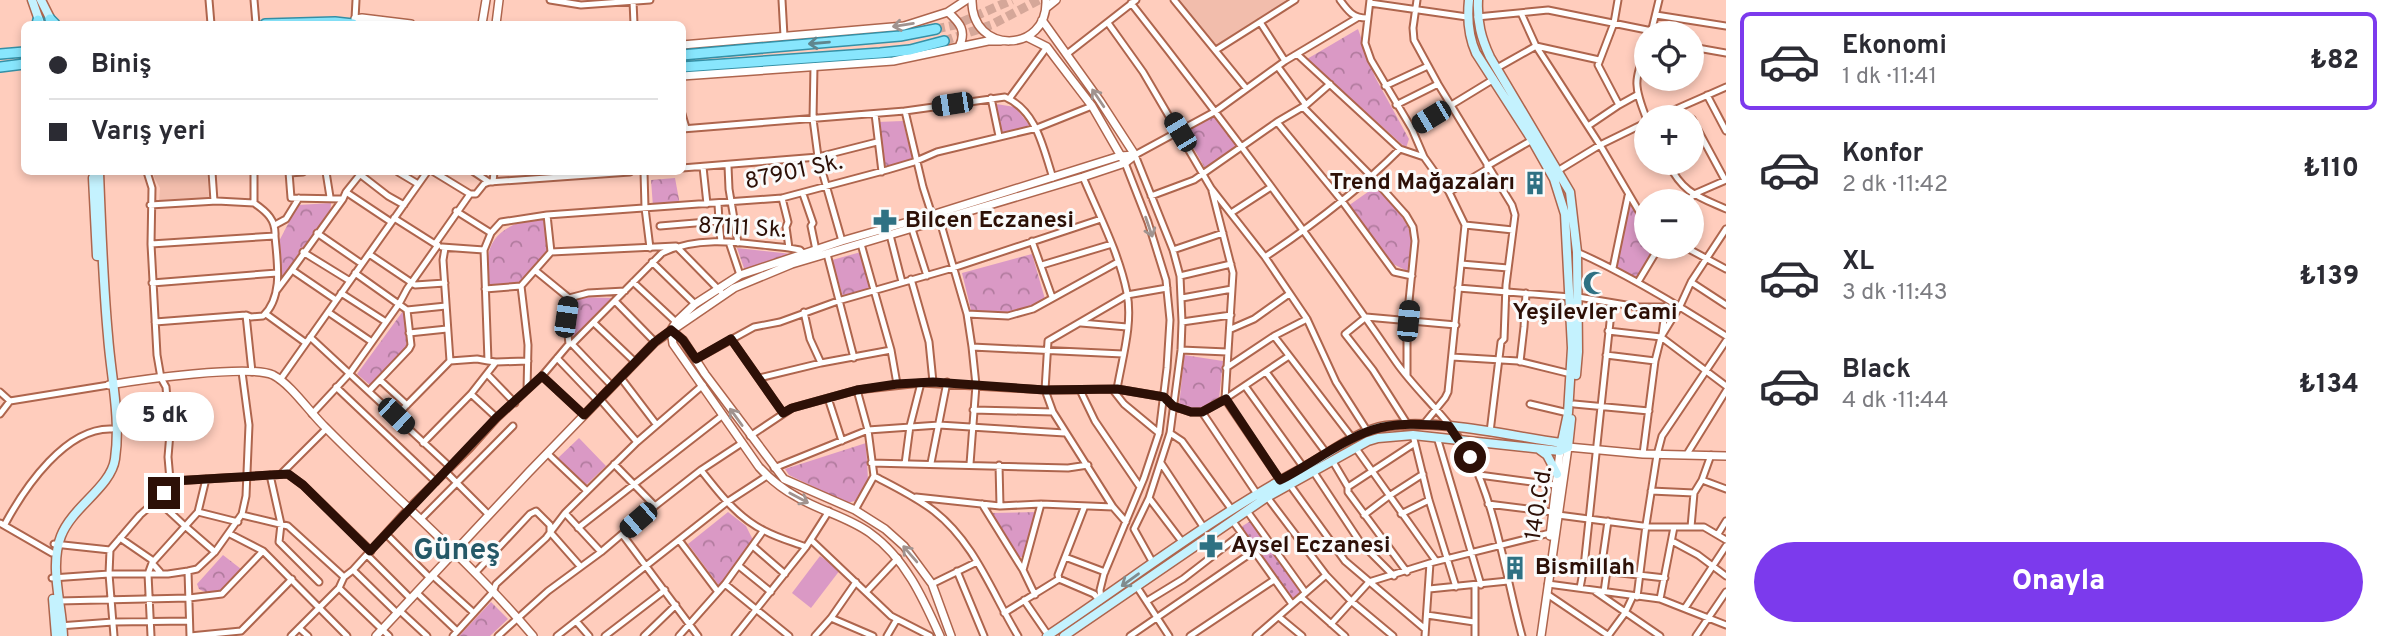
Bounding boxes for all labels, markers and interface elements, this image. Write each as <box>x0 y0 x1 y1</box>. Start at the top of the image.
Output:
one-way arrow <box>892 19 915 32</box>
map controls <box>1634 21 1704 259</box>
button: locate <box>1634 21 1704 91</box>
icon: car <box>1758 30 1821 93</box>
text: Ekonomi <box>1842 30 1947 63</box>
one-way arrow <box>809 37 831 50</box>
text: ₺82 <box>2310 45 2359 78</box>
text: Biniş <box>91 49 152 82</box>
text: 1 dk · 11:41 <box>1842 63 1937 92</box>
one-way arrow <box>1091 89 1105 108</box>
car <box>930 90 975 118</box>
car <box>1408 97 1455 137</box>
button: + <box>1634 105 1704 175</box>
car <box>1161 109 1200 155</box>
text: Varış yeri <box>91 116 206 149</box>
icon: car <box>1758 138 1821 201</box>
text: Konfor <box>1842 138 1923 171</box>
street label: 87901 Sk. <box>742 148 846 198</box>
text: ₺110 <box>2303 153 2359 186</box>
place label: Trend Mağazaları <box>1329 169 1515 198</box>
building icon: Trend Mağazaları <box>1521 169 1549 197</box>
text: 2 dk · 11:42 <box>1842 171 1948 200</box>
button: − <box>1634 189 1704 259</box>
pharmacy icon: Bilcen Eczanesi <box>871 207 899 235</box>
place label: Bilcen Eczanesi <box>905 207 1074 236</box>
street label: 87111 Sk. <box>697 212 787 246</box>
one-way arrow <box>1144 215 1156 237</box>
icon: car <box>1758 246 1821 309</box>
text: XL <box>1842 246 1874 279</box>
text: ₺139 <box>2299 261 2359 294</box>
mosque icon: Yeşilevler Cami <box>1581 269 1609 297</box>
text: 3 dk · 11:43 <box>1842 279 1948 308</box>
car <box>553 295 580 339</box>
car <box>1396 299 1421 343</box>
place label: Yeşilevler Cami <box>1512 299 1678 328</box>
icon: car <box>1758 354 1821 417</box>
text: Black <box>1842 354 1911 387</box>
text: ₺134 <box>2299 369 2359 402</box>
text: 4 dk · 11:44 <box>1842 387 1949 416</box>
callout: 5 dk <box>115 392 213 440</box>
car <box>374 394 419 438</box>
text: 5 dk <box>142 402 188 431</box>
one-way arrow <box>729 408 743 427</box>
route start <box>1454 441 1486 473</box>
street label: 140.Cd. <box>1520 464 1560 542</box>
route end <box>148 477 180 509</box>
one-way arrow <box>788 492 809 505</box>
car <box>616 498 661 542</box>
pharmacy icon: Aysel Eczanesi <box>1197 532 1225 560</box>
place label: Aysel Eczanesi <box>1231 532 1391 561</box>
district label: Güneş <box>413 533 501 570</box>
button: Onayla <box>1754 542 2363 622</box>
one-way arrow <box>902 545 918 563</box>
building icon: Bismillah <box>1501 554 1529 582</box>
place label: Bismillah <box>1535 554 1635 583</box>
one-way arrow <box>1121 573 1139 588</box>

